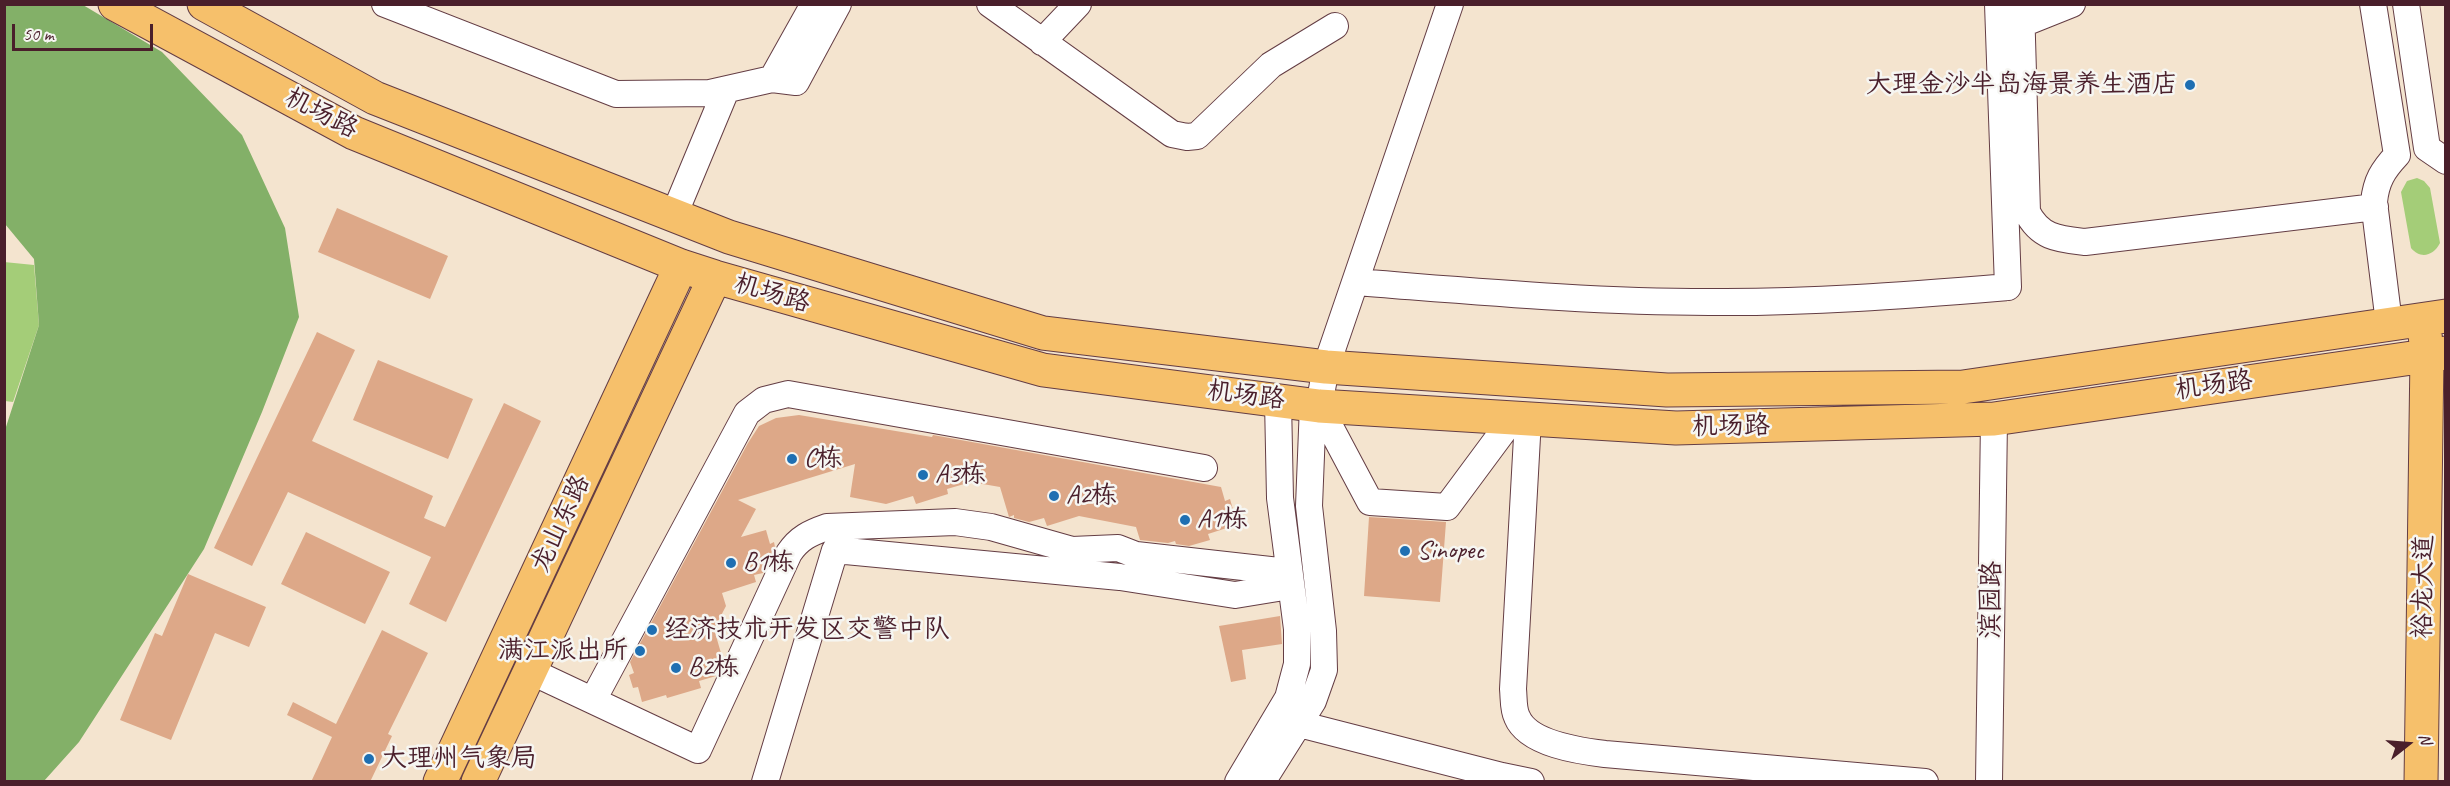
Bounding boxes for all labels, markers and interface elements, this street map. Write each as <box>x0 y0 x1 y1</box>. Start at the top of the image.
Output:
scale bar <box>15 12 156 50</box>
text: 50 m <box>23 23 54 45</box>
place label: 大理金沙半岛海景养生酒店 <box>1866 69 2178 101</box>
marker: 大理金沙半岛海景养生酒店 <box>2183 78 2197 92</box>
street label: 机场路 <box>279 82 363 146</box>
street label: 机场路 <box>730 268 814 320</box>
street label: 机场路 <box>2173 365 2255 407</box>
street label: 机场路 <box>1205 376 1287 416</box>
street label: 机场路 <box>1692 411 1770 443</box>
place label: C栋 <box>804 443 842 475</box>
marker: C栋 <box>785 452 799 466</box>
place label: A3栋 <box>935 459 986 491</box>
marker: A3栋 <box>916 468 930 482</box>
street label: 龙山东路 <box>525 470 597 578</box>
place label: A2栋 <box>1066 480 1117 512</box>
marker: A2栋 <box>1047 489 1061 503</box>
place label: A1栋 <box>1197 504 1248 536</box>
marker: A1栋 <box>1178 513 1192 527</box>
place label: Sinopec <box>1417 535 1484 567</box>
street label: 裕龙大道 <box>2407 535 2441 639</box>
marker: Sinopec <box>1398 544 1412 558</box>
place label: B1栋 <box>743 547 794 579</box>
marker: B1栋 <box>724 556 738 570</box>
street label: 滨园路 <box>1976 561 2008 639</box>
place label: 经济技术开发区交警中队 <box>664 614 950 646</box>
marker: 经济技术开发区交警中队 <box>645 623 659 637</box>
place label: 满江派出所 <box>498 635 628 667</box>
marker: 满江派出所 <box>633 644 647 658</box>
place label: B2栋 <box>688 652 739 684</box>
marker: B2栋 <box>669 661 683 675</box>
north arrow <box>2378 714 2438 774</box>
text: N <box>2414 731 2436 746</box>
place label: 大理州气象局 <box>381 743 537 775</box>
marker: 大理州气象局 <box>362 752 376 766</box>

